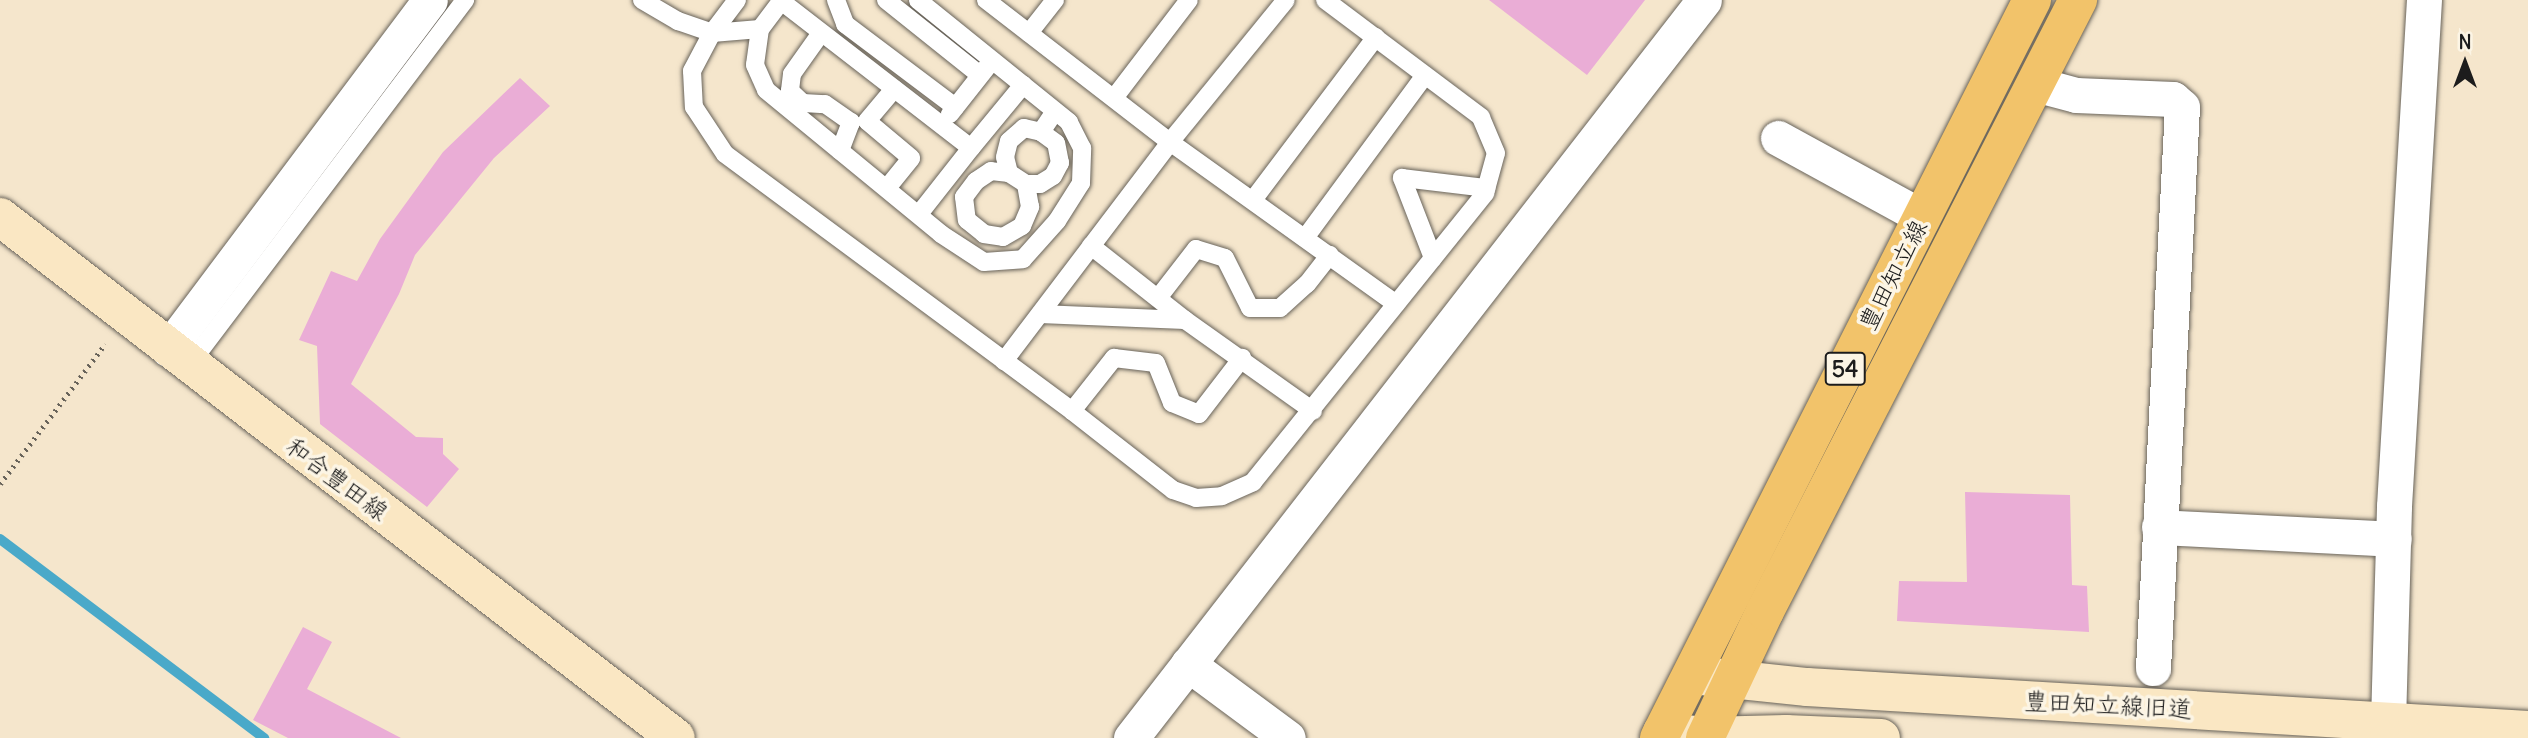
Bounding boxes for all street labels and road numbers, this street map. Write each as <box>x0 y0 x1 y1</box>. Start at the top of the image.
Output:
street label: 豊田知立線 <box>1853 215 1933 335</box>
road number: 54 <box>1824 350 1866 388</box>
street label: 和合豊田線 <box>280 431 394 527</box>
street label: 豊田知立線旧道 <box>2023 686 2193 724</box>

